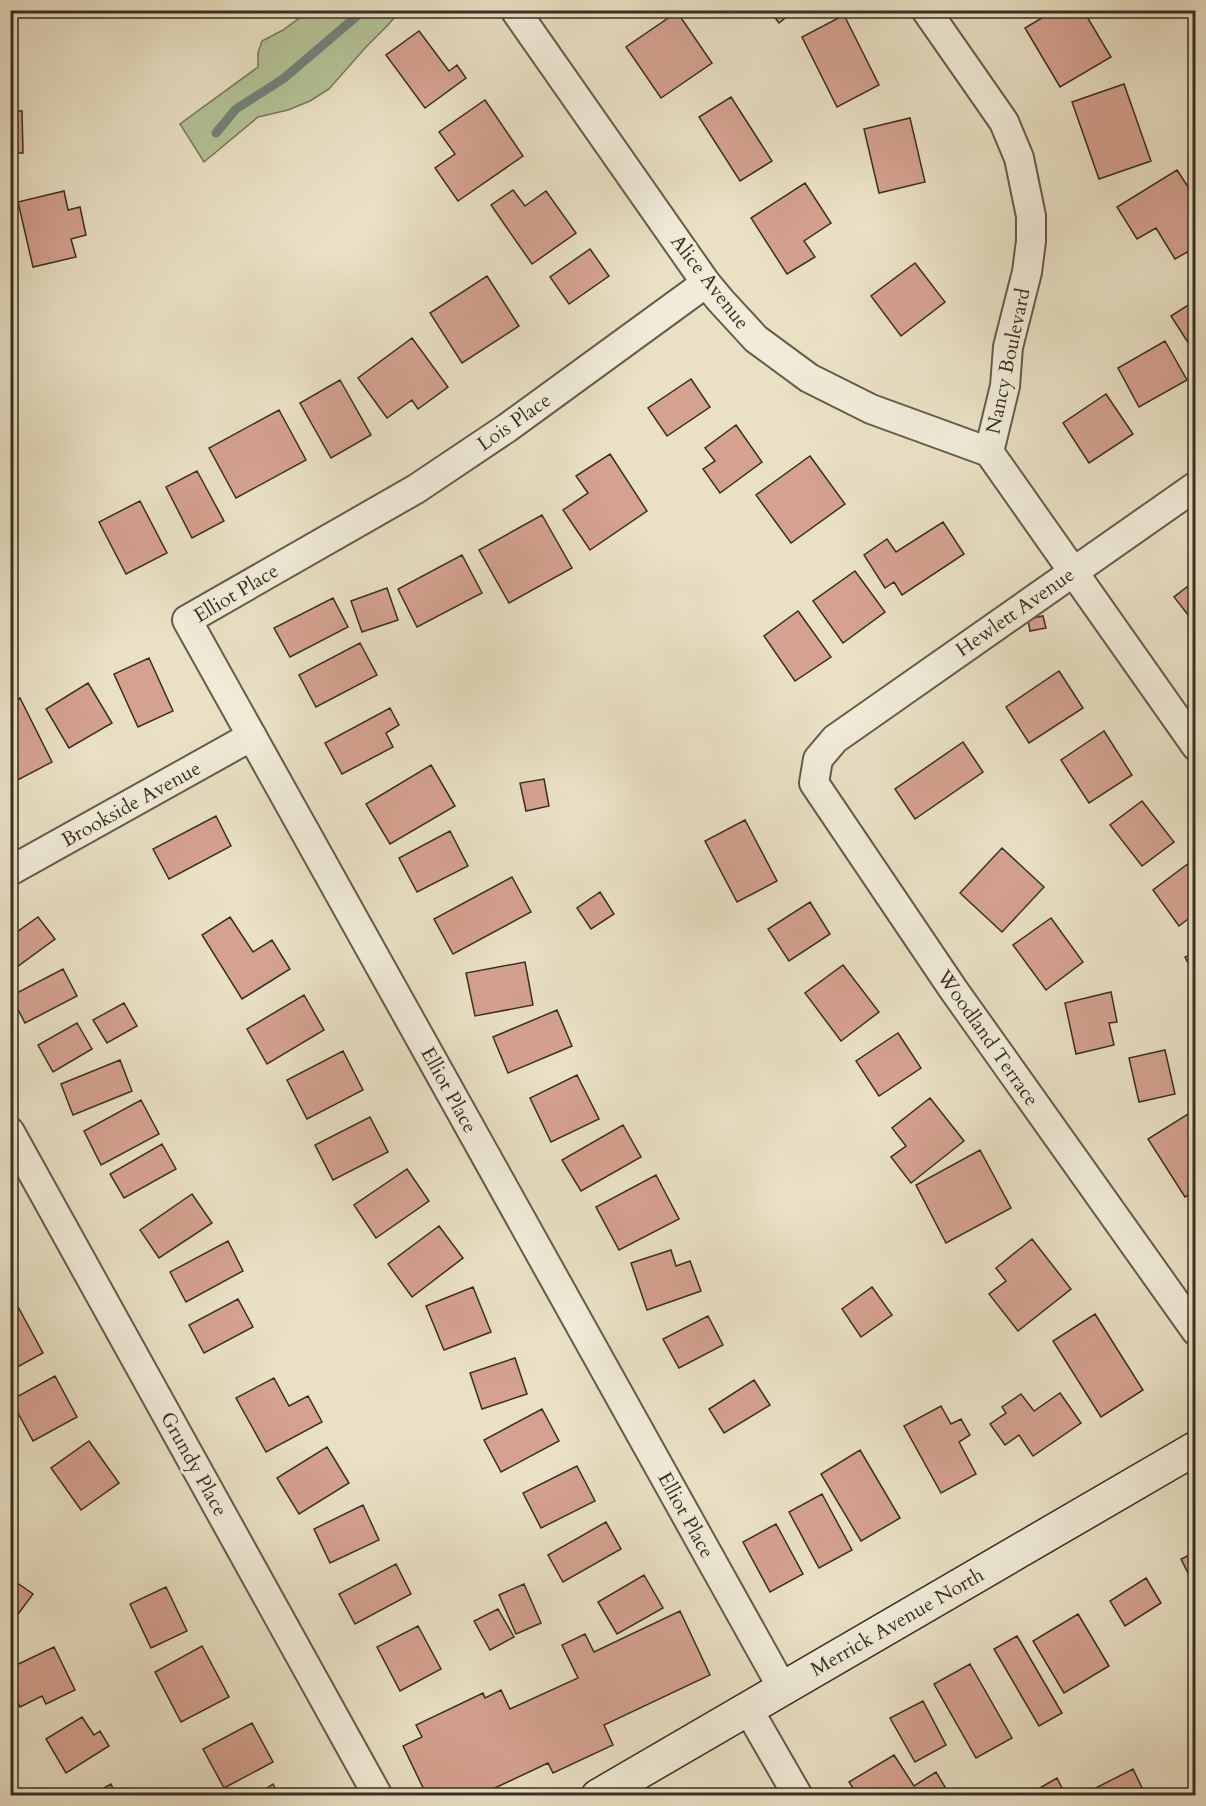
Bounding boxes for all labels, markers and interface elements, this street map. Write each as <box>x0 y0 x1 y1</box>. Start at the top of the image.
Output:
street label: Alice Avenue <box>664 229 756 335</box>
street label: Nancy Boulevard <box>979 285 1037 436</box>
street label: Lois Place <box>472 387 556 457</box>
street label: Elliot Place <box>189 557 283 629</box>
street label: Hewlett Avenue <box>950 561 1080 663</box>
street label: Brookside Avenue <box>56 755 206 853</box>
street label: Woodland Terrace <box>930 964 1045 1112</box>
street label: Elliot Place <box>414 1042 484 1138</box>
street label: Grundy Place <box>154 1407 234 1521</box>
street label: Elliot Place <box>651 1467 721 1563</box>
street label: Merrick Avenue North <box>805 1561 989 1683</box>

